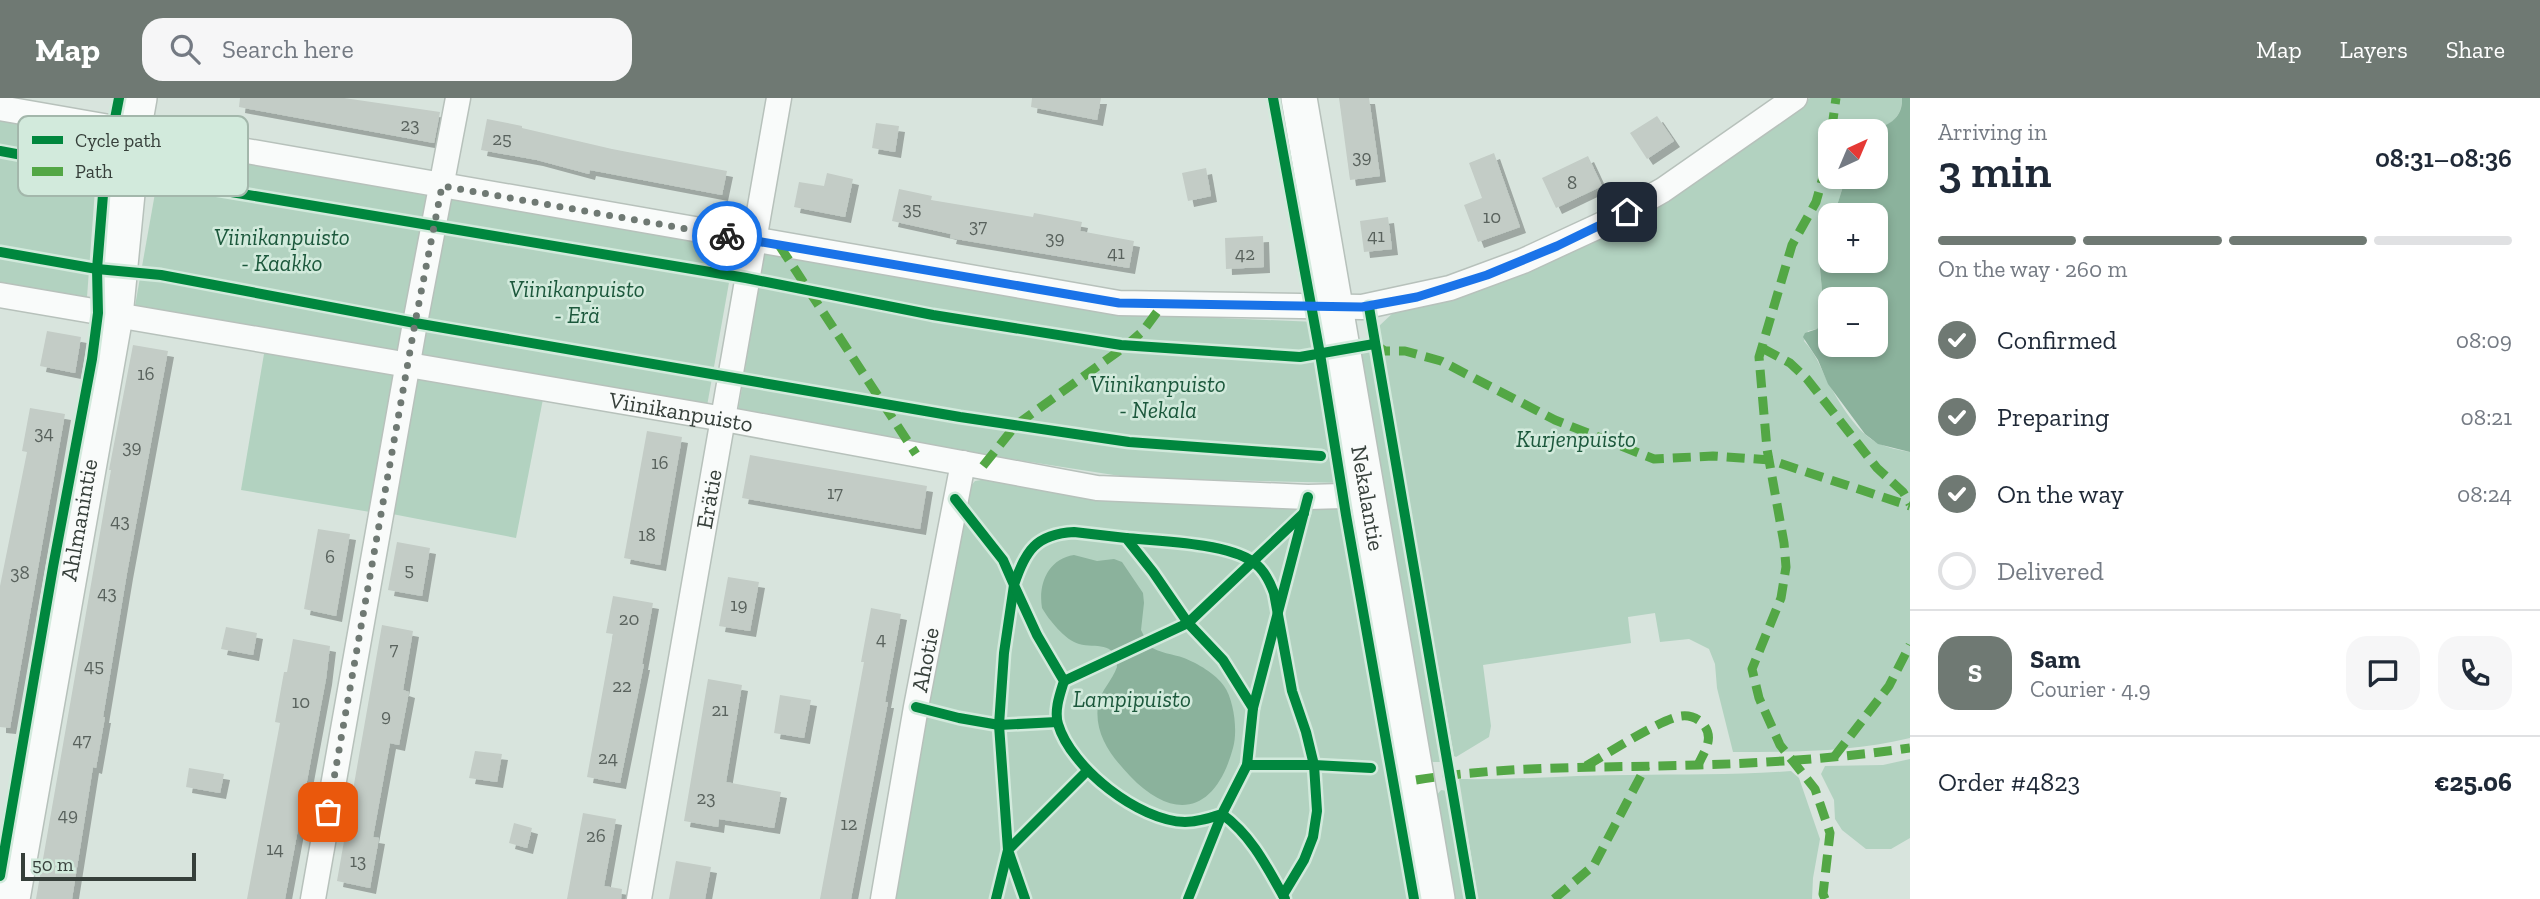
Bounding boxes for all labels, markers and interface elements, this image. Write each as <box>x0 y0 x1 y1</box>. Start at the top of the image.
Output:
search box <box>142 18 632 81</box>
text: Map <box>35 30 100 69</box>
icon: search <box>166 30 204 68</box>
text: Search here <box>222 33 354 65</box>
text: Map <box>2256 35 2302 64</box>
text: Layers <box>2340 35 2408 64</box>
text: Share <box>2446 35 2505 64</box>
house number: 23 <box>400 113 420 136</box>
legend <box>18 116 248 196</box>
text: Arriving in <box>1938 118 2047 146</box>
north arrow <box>1818 119 1888 189</box>
map controls <box>1818 119 1888 357</box>
house number: 25 <box>492 127 512 150</box>
text: Cycle path <box>75 129 161 152</box>
text: 08:31–08:36 <box>2375 142 2512 174</box>
text: 3 min <box>1938 144 2051 199</box>
house number: 39 <box>1352 145 1372 168</box>
text: Path <box>75 160 113 183</box>
house number: 8 <box>1567 171 1577 194</box>
pin <box>1597 182 1657 242</box>
icon: home <box>1608 193 1646 231</box>
house number: 35 <box>902 197 922 220</box>
courier <box>692 201 762 271</box>
button: + <box>1818 203 1888 273</box>
house number: 10 <box>1483 205 1501 228</box>
house number: 37 <box>969 214 987 237</box>
icon: bike <box>708 217 746 255</box>
park label: Viinikanpuisto - Kaakko <box>214 223 350 277</box>
house number: 41 <box>1367 224 1385 247</box>
house number: 39 <box>1045 226 1065 249</box>
house number: 41 <box>1107 241 1125 264</box>
house number: 42 <box>1235 242 1255 265</box>
text: On the way · 260 m <box>1938 255 2127 283</box>
park label: Viinikanpuisto - Erä <box>509 275 645 329</box>
button: − <box>1818 287 1888 357</box>
icon: check <box>1938 321 1976 359</box>
text: Confirmed <box>1997 324 2117 356</box>
text: 08:09 <box>2456 326 2512 354</box>
house number: 16 <box>137 362 155 385</box>
park label: Viinikanpuisto - Nekala <box>1090 370 1226 424</box>
street label: Viinikanpuisto <box>606 385 755 438</box>
icon: check <box>1938 398 1976 436</box>
text: Preparing <box>1997 401 2109 433</box>
text: 08:21 <box>2461 403 2512 431</box>
house number: 34 <box>34 421 54 444</box>
park label: Kurjenpuisto <box>1516 425 1636 453</box>
house number: 39 <box>122 435 142 458</box>
street label: Nekalantie <box>1345 443 1391 553</box>
house number: 16 <box>651 451 669 474</box>
street label: Ahlmanintie <box>54 457 104 583</box>
street label: Erätie <box>690 467 728 531</box>
icon: check <box>1938 475 1976 513</box>
text: On the way <box>1997 478 2124 510</box>
text: 08:24 <box>2457 480 2512 508</box>
house number: 17 <box>827 481 843 504</box>
house number: 43 <box>110 509 130 532</box>
house number: 18 <box>638 523 656 546</box>
house number: 6 <box>325 545 335 568</box>
text: Delivered <box>1997 555 2104 587</box>
house number: 5 <box>404 558 414 581</box>
house number: 38 <box>10 561 30 584</box>
house number: 43 <box>97 581 117 604</box>
house number: 19 <box>730 593 748 616</box>
house number: 20 <box>619 607 639 630</box>
street label: Ahotie <box>905 625 945 694</box>
house number: 4 <box>876 627 886 650</box>
button: chat <box>2346 636 2420 710</box>
button: phone <box>2438 636 2512 710</box>
house number: 7 <box>390 637 399 660</box>
text: Sam <box>2030 643 2080 675</box>
house number: 45 <box>84 654 104 677</box>
text: S <box>1968 657 1982 689</box>
house number: 22 <box>612 674 632 697</box>
text: Courier · 4.9 <box>2030 675 2151 703</box>
park label: Lampipuisto <box>1073 685 1191 713</box>
house number: 10 <box>292 690 310 713</box>
house number: 21 <box>711 698 729 721</box>
house number: 9 <box>381 704 391 727</box>
house number: 47 <box>73 728 91 751</box>
house number: 24 <box>598 746 618 769</box>
text: Order #4823 <box>1938 766 2080 798</box>
text: €25.06 <box>2434 766 2512 798</box>
pin <box>298 782 358 842</box>
house number: 23 <box>696 786 716 809</box>
icon: bag <box>309 793 347 831</box>
house number: 49 <box>58 803 78 826</box>
house number: 12 <box>840 812 858 835</box>
house number: 26 <box>586 824 606 847</box>
house number: 14 <box>266 837 284 860</box>
house number: 13 <box>350 849 366 872</box>
scale bar <box>21 850 196 882</box>
text: 50 m <box>32 853 73 876</box>

